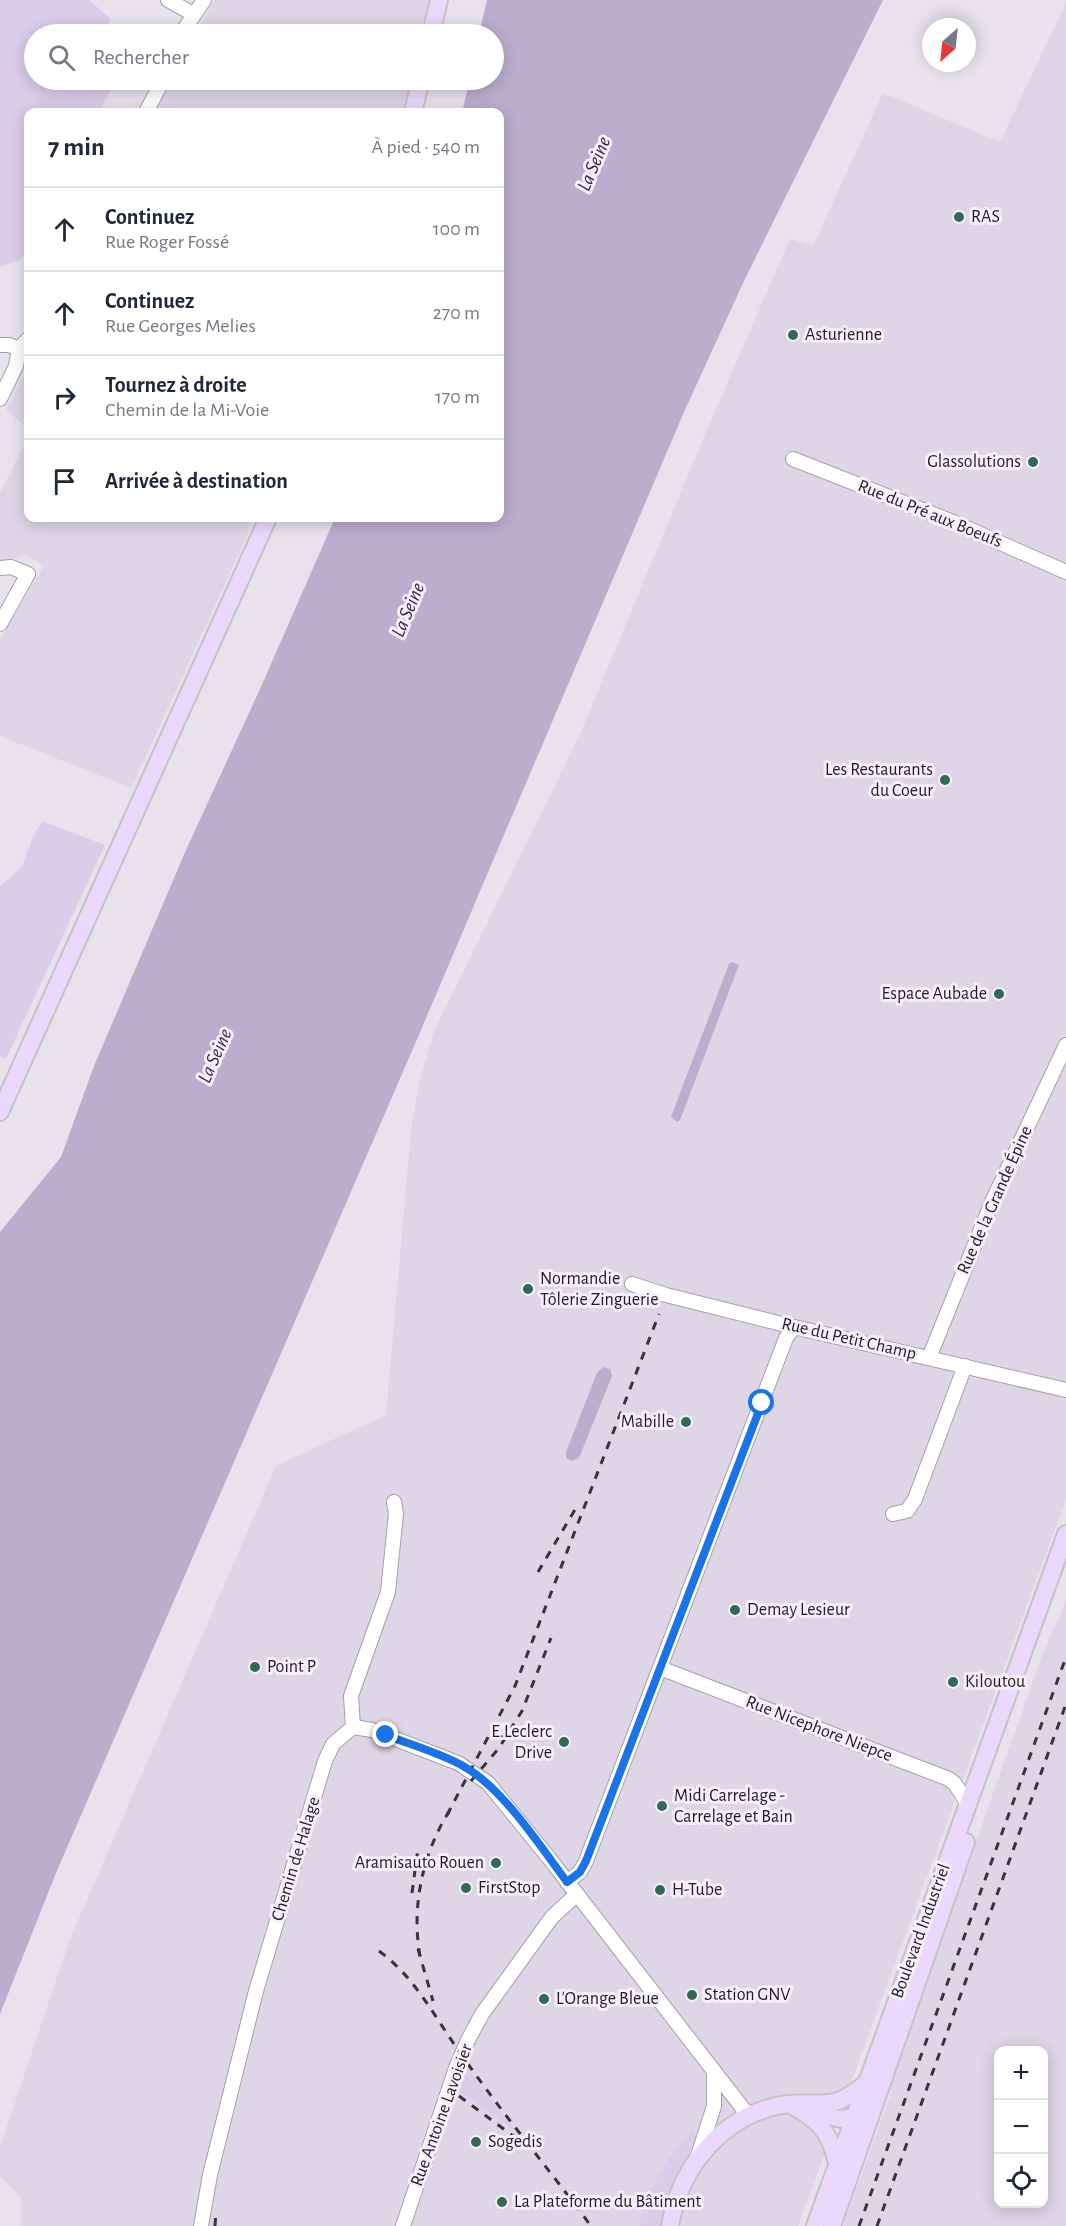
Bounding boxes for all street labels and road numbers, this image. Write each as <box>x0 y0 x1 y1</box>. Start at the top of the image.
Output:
street label: Rue du Pré aux Boeufs <box>855 477 1005 551</box>
street label: Rue de la Grande Épine <box>951 1122 1036 1277</box>
street label: Rue du Petit Champ <box>780 1315 918 1363</box>
street label: Rue Nicephore Niepce <box>743 1693 895 1765</box>
street label: Chemin de Halage <box>269 1795 323 1923</box>
street label: Boulevard Industriel <box>888 1861 954 2001</box>
street label: Rue Antoine Lavoisier <box>408 2041 476 2189</box>

